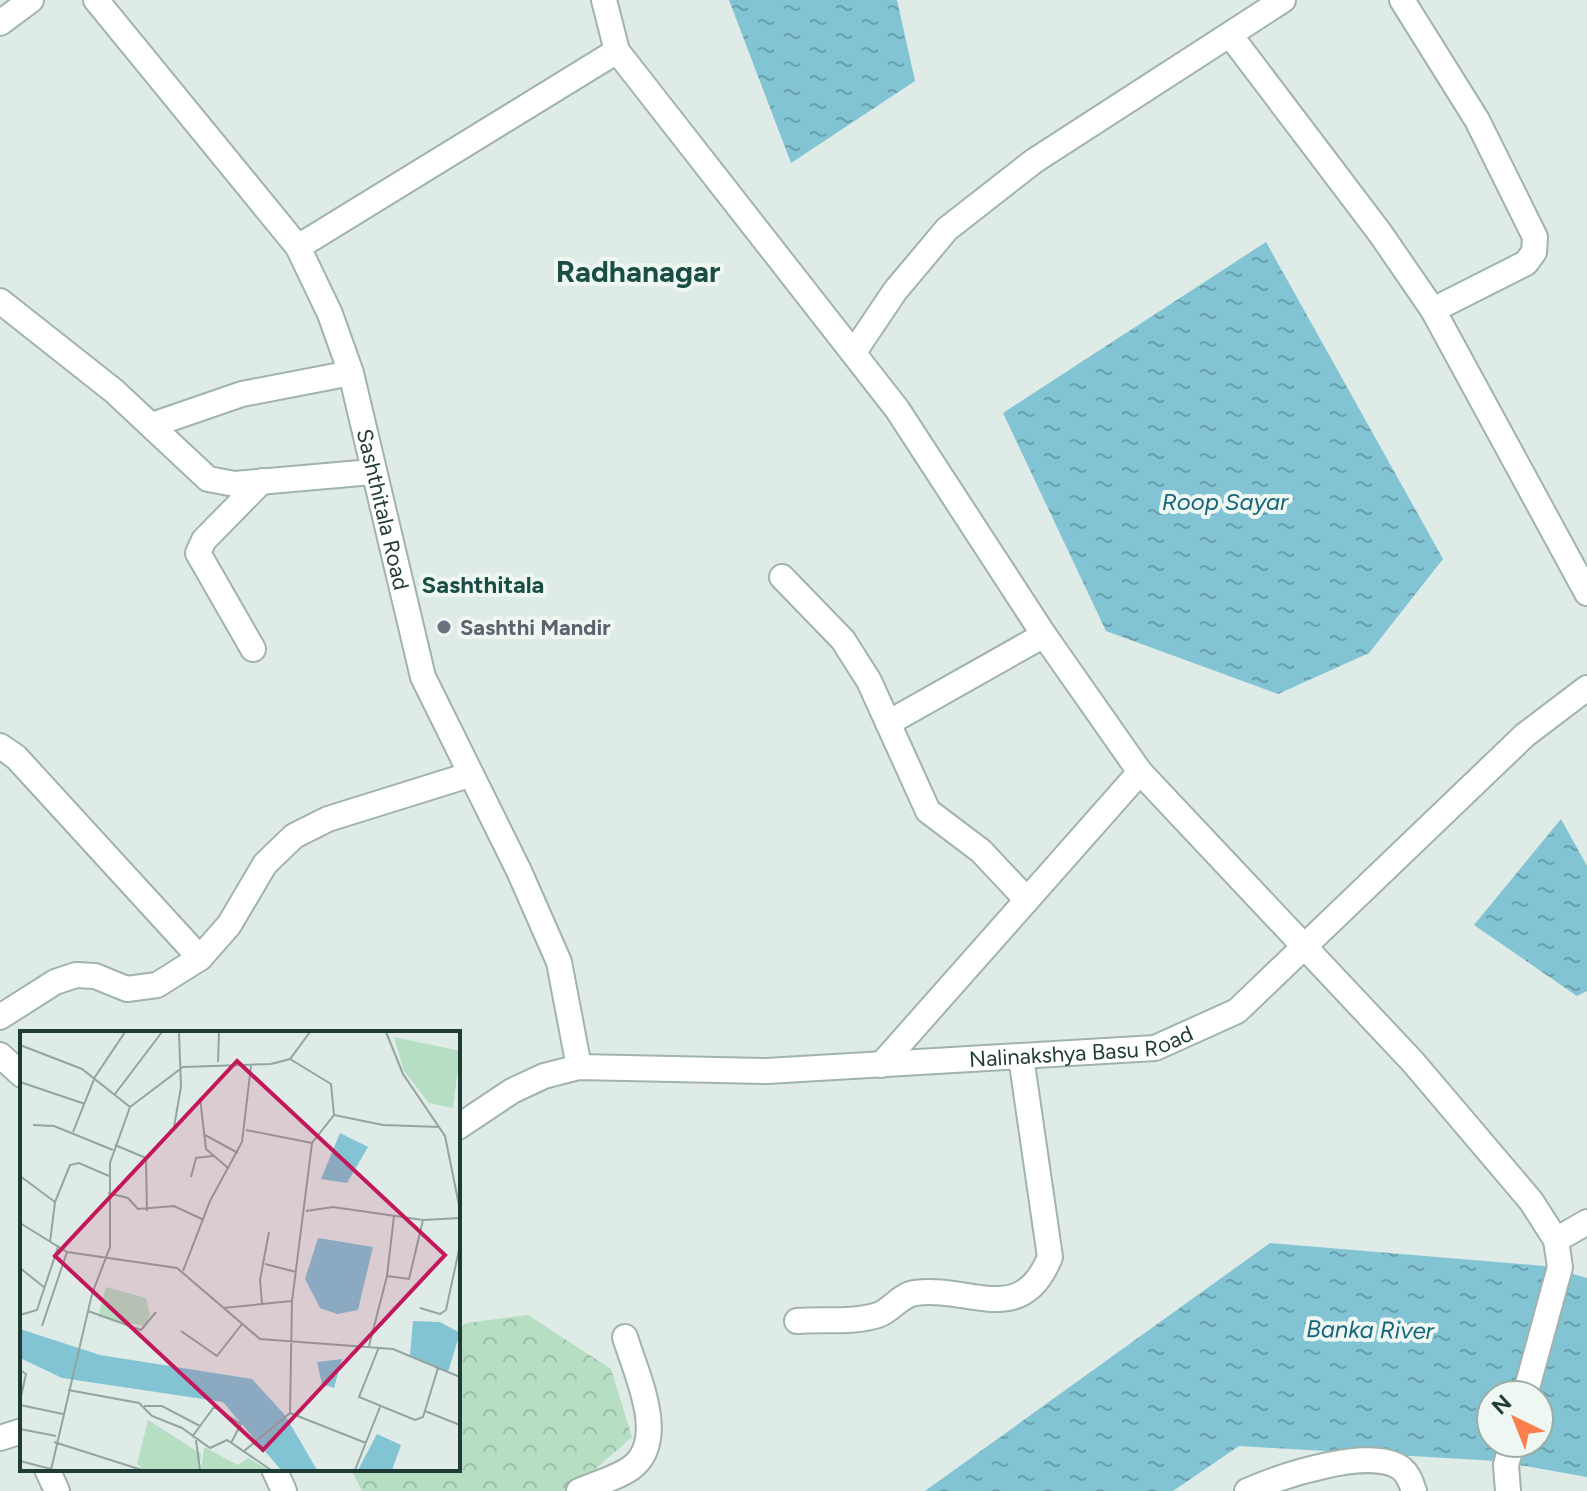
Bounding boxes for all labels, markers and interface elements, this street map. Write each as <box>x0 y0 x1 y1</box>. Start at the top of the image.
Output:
district label: Radhanagar <box>556 253 720 290</box>
street label: Sashthitala Road <box>351 426 415 593</box>
water label: Roop Sayar <box>1162 487 1289 516</box>
district label: Sashthitala <box>422 570 544 599</box>
place label: Sashthi Mandir <box>460 614 611 641</box>
marker: Sashthi Mandir <box>435 618 453 636</box>
street label: Nalinakshya Basu Road <box>968 1020 1197 1073</box>
inset map <box>20 1031 460 1471</box>
water label: Banka River <box>1306 1314 1435 1345</box>
north arrow <box>1475 1379 1555 1459</box>
text: N <box>1486 1389 1517 1420</box>

